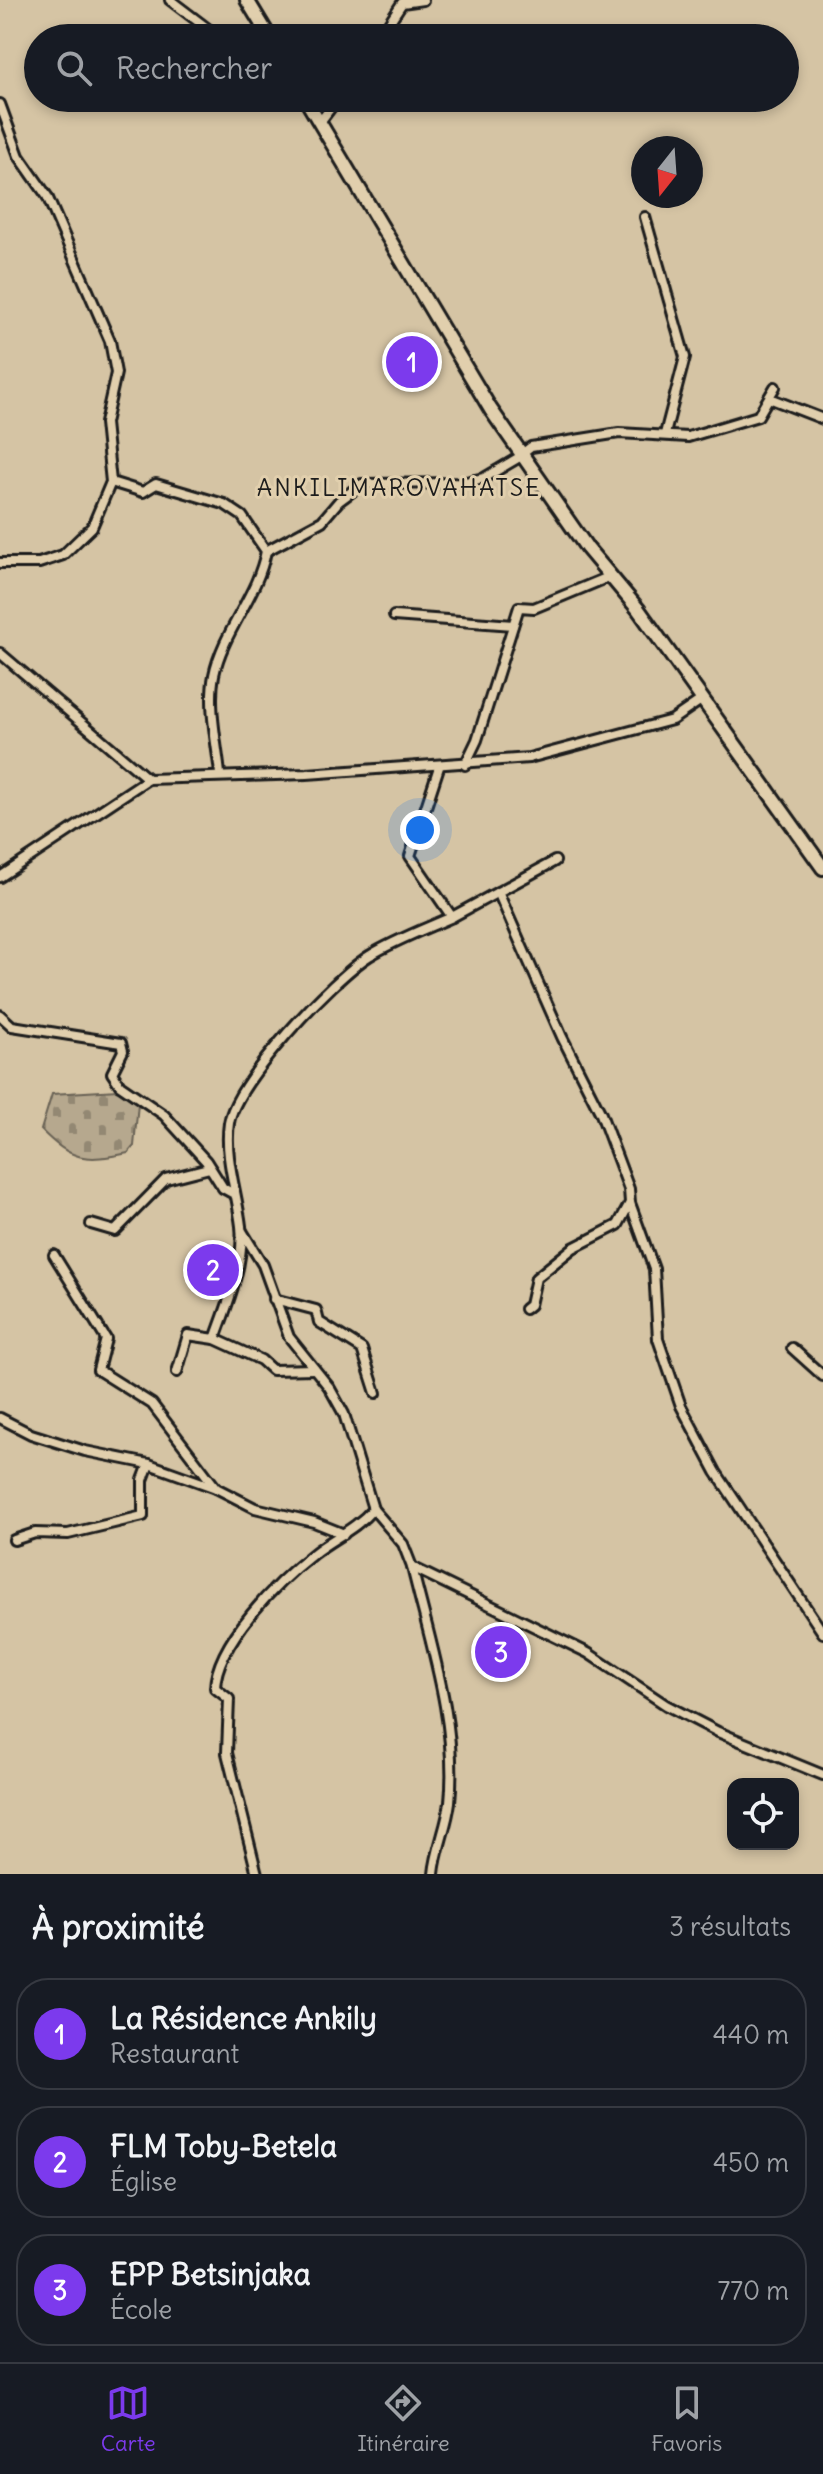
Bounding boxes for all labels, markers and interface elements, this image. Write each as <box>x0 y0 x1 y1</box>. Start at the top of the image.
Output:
search box <box>24 24 799 112</box>
icon: search <box>52 46 96 90</box>
text: Rechercher <box>116 49 272 87</box>
north arrow <box>631 136 703 208</box>
pin: 1 <box>386 332 438 392</box>
district label: ANKILIMAROVAHATSE <box>257 472 541 502</box>
your location <box>400 810 440 850</box>
pin: 2 <box>187 1240 239 1300</box>
pin: 3 <box>475 1622 527 1682</box>
map controls <box>727 1778 799 1850</box>
button: locate <box>727 1778 799 1850</box>
text: À proximité <box>32 1905 205 1948</box>
text: 3 résultats <box>669 1910 791 1943</box>
text: La Résidence Ankily <box>110 1999 377 2037</box>
text: 1 <box>55 2018 65 2051</box>
text: 440 m <box>713 2018 789 2051</box>
text: Restaurant <box>110 2037 239 2070</box>
text: FLM Toby-Betela <box>110 2127 337 2165</box>
text: 2 <box>53 2146 67 2179</box>
text: 450 m <box>713 2146 789 2179</box>
text: Église <box>110 2165 177 2198</box>
text: EPP Betsinjaka <box>110 2255 311 2293</box>
text: 3 <box>53 2274 67 2307</box>
text: 770 m <box>717 2274 789 2307</box>
text: École <box>110 2293 172 2326</box>
tab: Carte <box>101 2381 156 2457</box>
tab: Itinéraire <box>357 2381 450 2457</box>
tab: Favoris <box>651 2381 722 2457</box>

